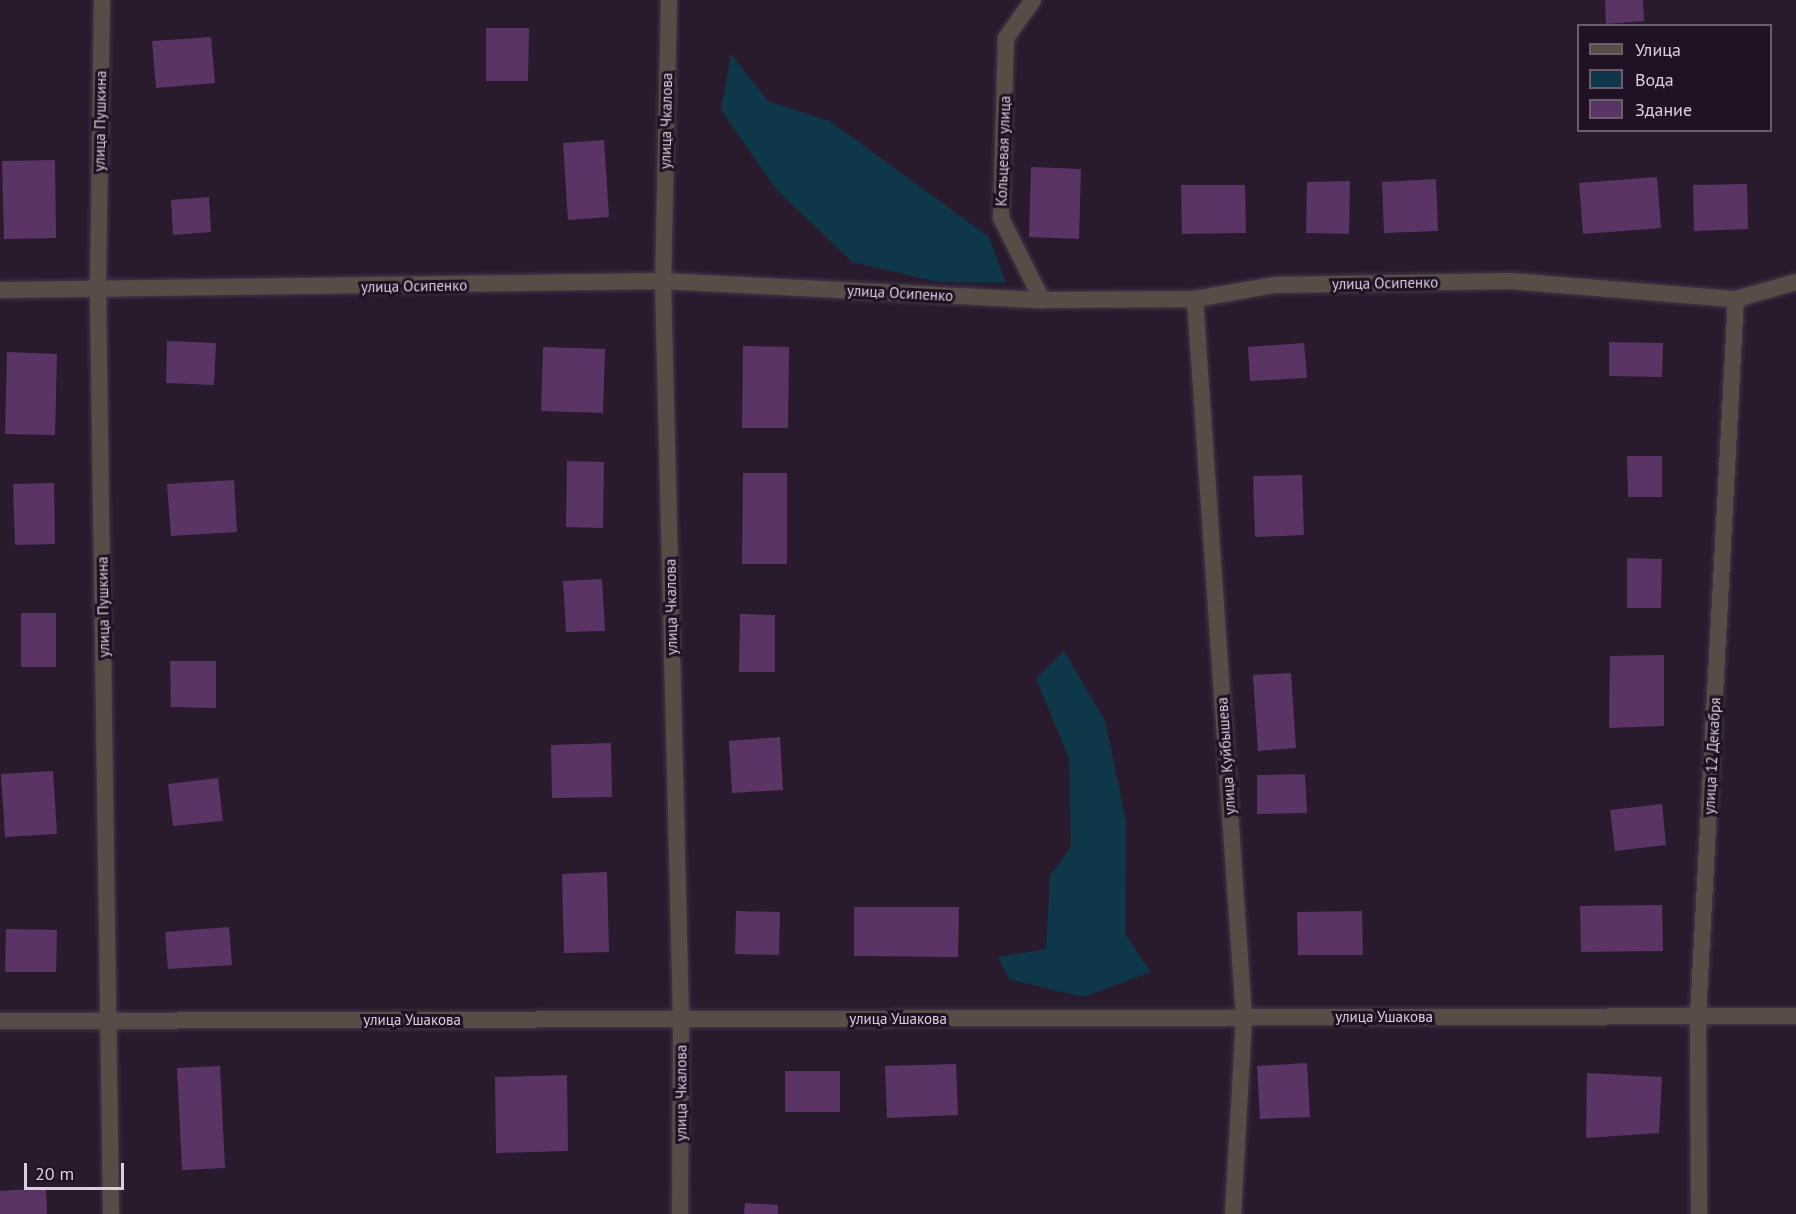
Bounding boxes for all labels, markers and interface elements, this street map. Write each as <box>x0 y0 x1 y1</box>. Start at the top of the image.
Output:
legend <box>1577 24 1772 132</box>
text: Улица <box>1635 38 1681 61</box>
text: Вода <box>1635 68 1674 91</box>
street label: улица Пушкина <box>90 70 110 172</box>
street label: улица Чкалова <box>656 73 676 169</box>
street label: Кольцевая улица <box>992 95 1014 207</box>
text: Здание <box>1635 98 1692 121</box>
street label: улица Осипенко <box>1332 273 1438 293</box>
street label: улица Осипенко <box>361 276 467 296</box>
street label: улица Осипенко <box>847 281 953 305</box>
street label: улица Пушкина <box>93 556 113 658</box>
street label: улица Чкалова <box>661 559 681 655</box>
street label: улица Куйбышева <box>1213 696 1239 816</box>
street label: улица 12 Декабря <box>1700 697 1724 815</box>
street label: улица Ушакова <box>1335 1008 1433 1026</box>
street label: улица Ушакова <box>849 1010 947 1028</box>
street label: улица Ушакова <box>363 1011 461 1029</box>
street label: улица Чкалова <box>672 1045 690 1141</box>
scale bar <box>27 1151 128 1189</box>
text: 20 m <box>35 1162 74 1185</box>

